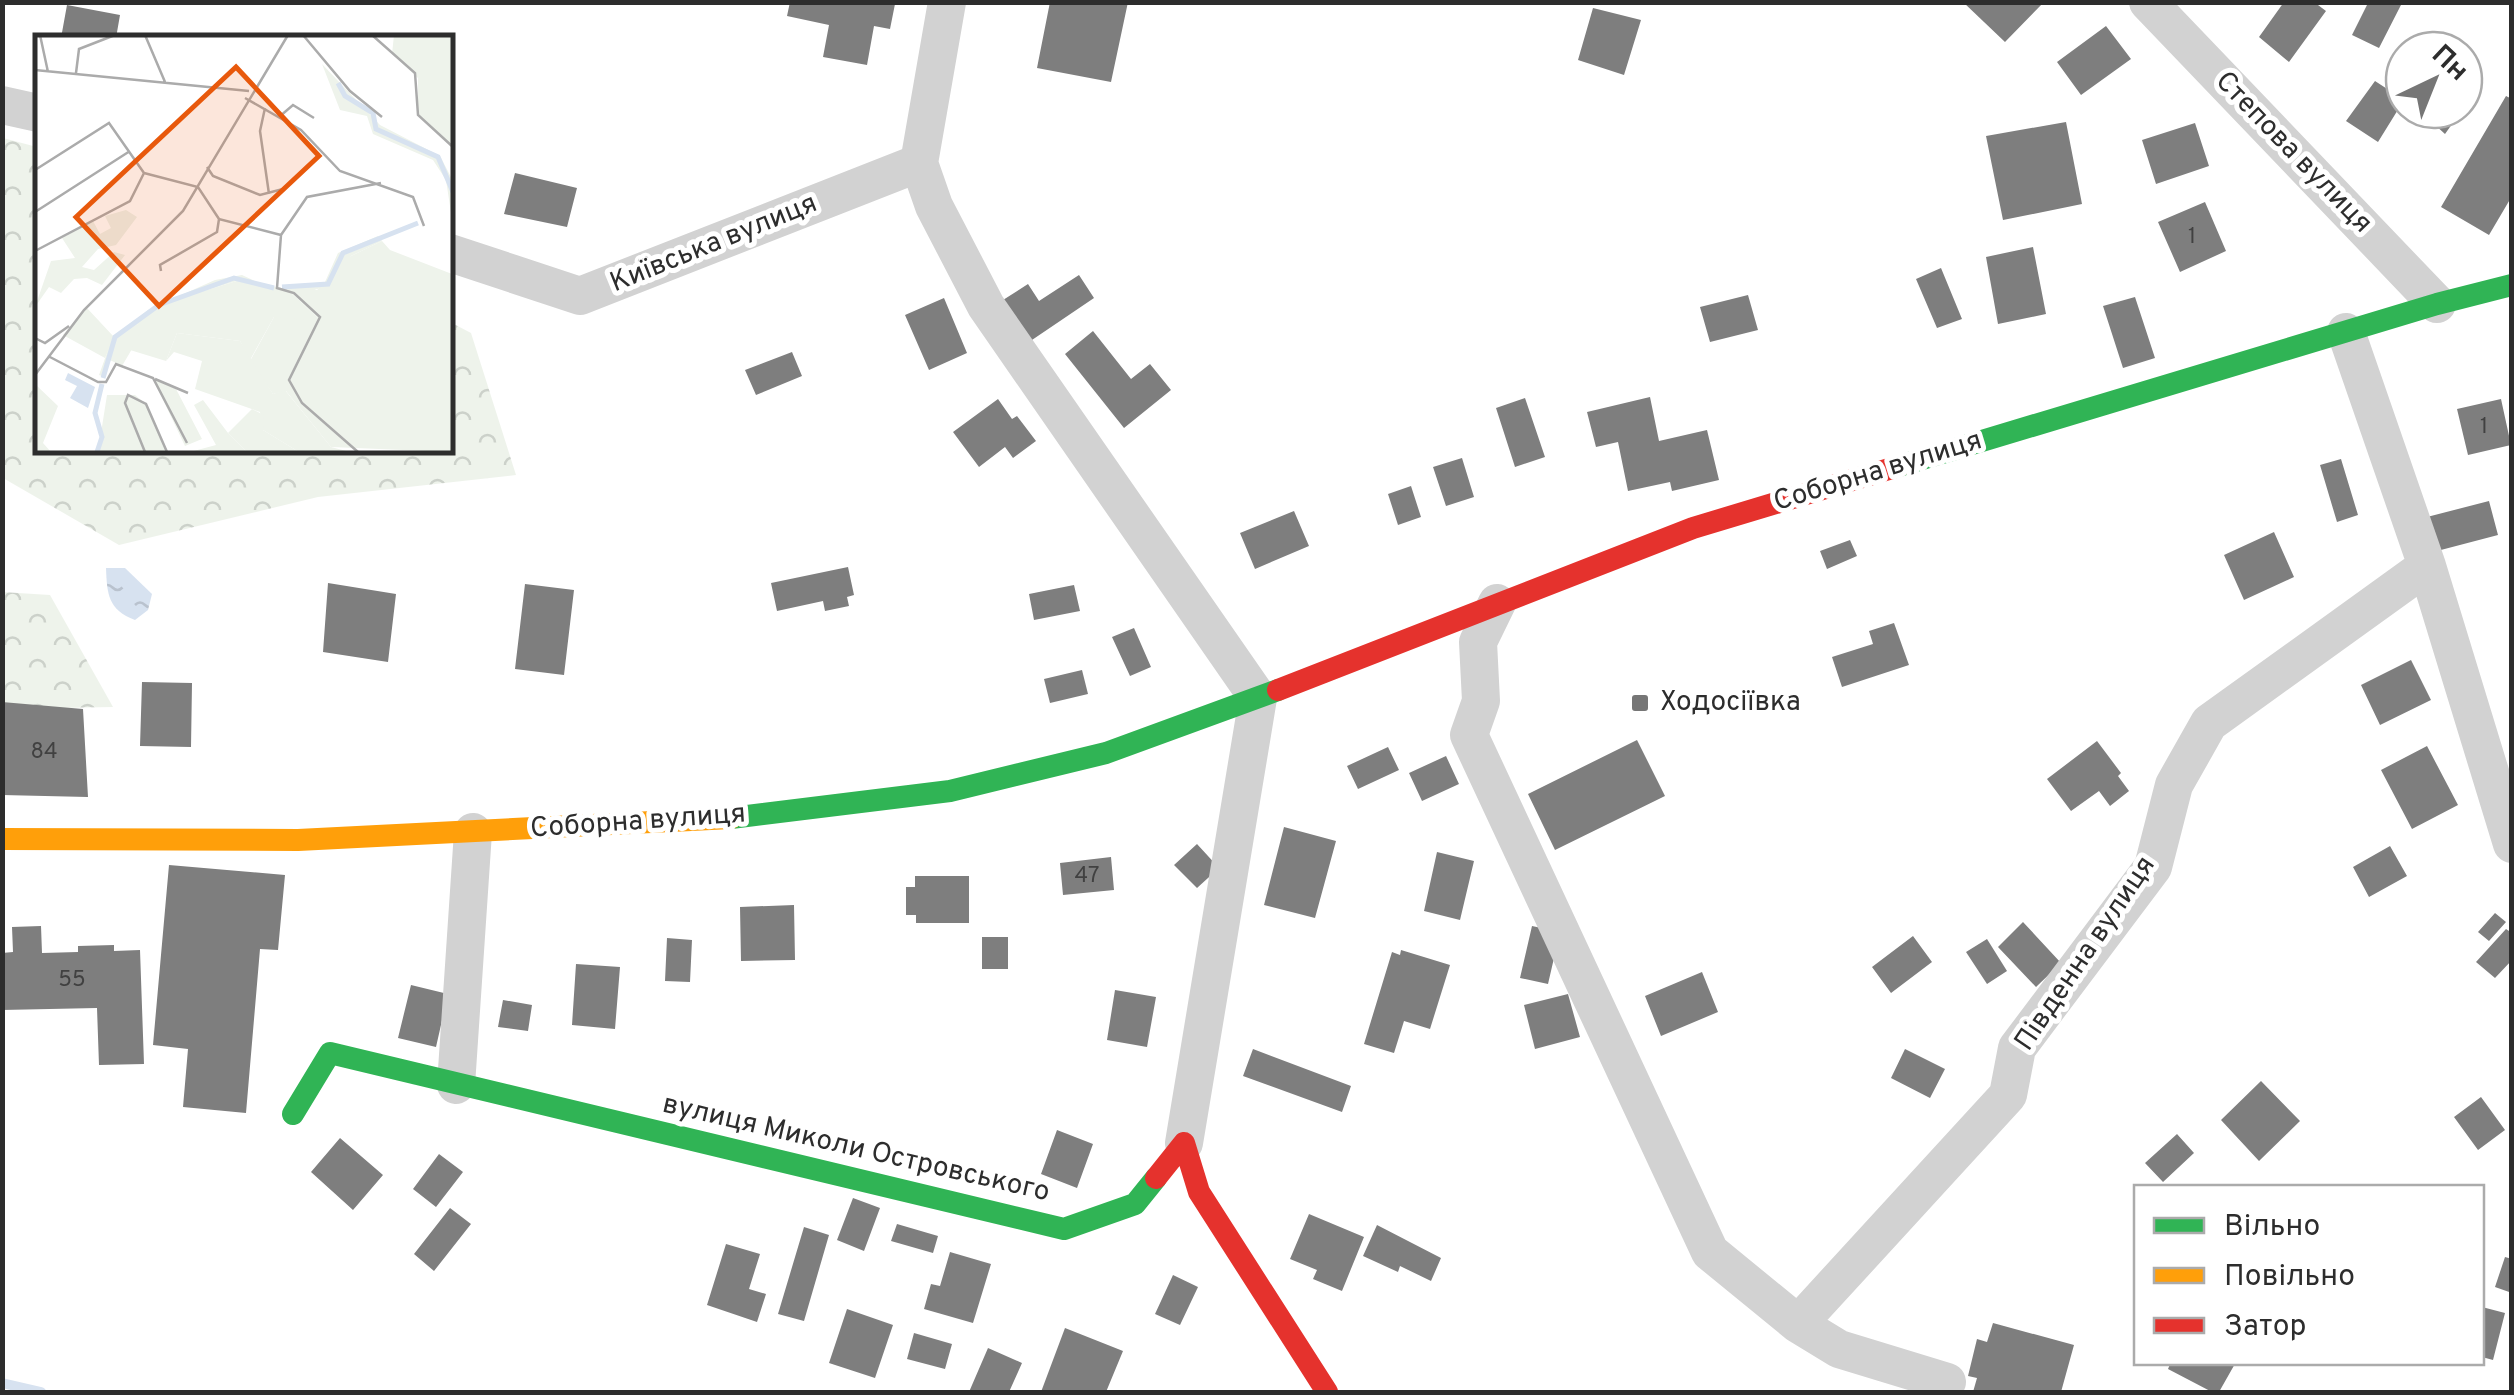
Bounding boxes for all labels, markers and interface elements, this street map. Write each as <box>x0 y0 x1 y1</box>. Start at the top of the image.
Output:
north arrow <box>2384 30 2484 130</box>
inset map <box>35 35 452 452</box>
text: Пн <box>2423 38 2475 90</box>
street label: Степова вулиця <box>2207 64 2379 242</box>
street label: Київська вулиця <box>605 186 823 302</box>
house number: 1 <box>2188 224 2196 251</box>
house number: 1 <box>2480 414 2488 441</box>
street label: Соборна вулиця <box>1769 423 1987 521</box>
place label: Ходосіївка <box>1660 685 1801 721</box>
marker: Ходосіївка <box>1629 692 1651 714</box>
house number: 84 <box>30 739 58 766</box>
street label: Соборна вулиця <box>529 797 747 847</box>
street label: Південна вулиця <box>2008 850 2164 1058</box>
house number: 47 <box>1075 863 1099 890</box>
house number: 55 <box>58 967 86 994</box>
street label: вулиця Миколи Островського <box>659 1087 1053 1211</box>
legend <box>2134 1185 2484 1365</box>
text: Вільно <box>2224 1209 2320 1246</box>
text: Повільно <box>2224 1259 2355 1296</box>
text: Затор <box>2224 1309 2306 1346</box>

